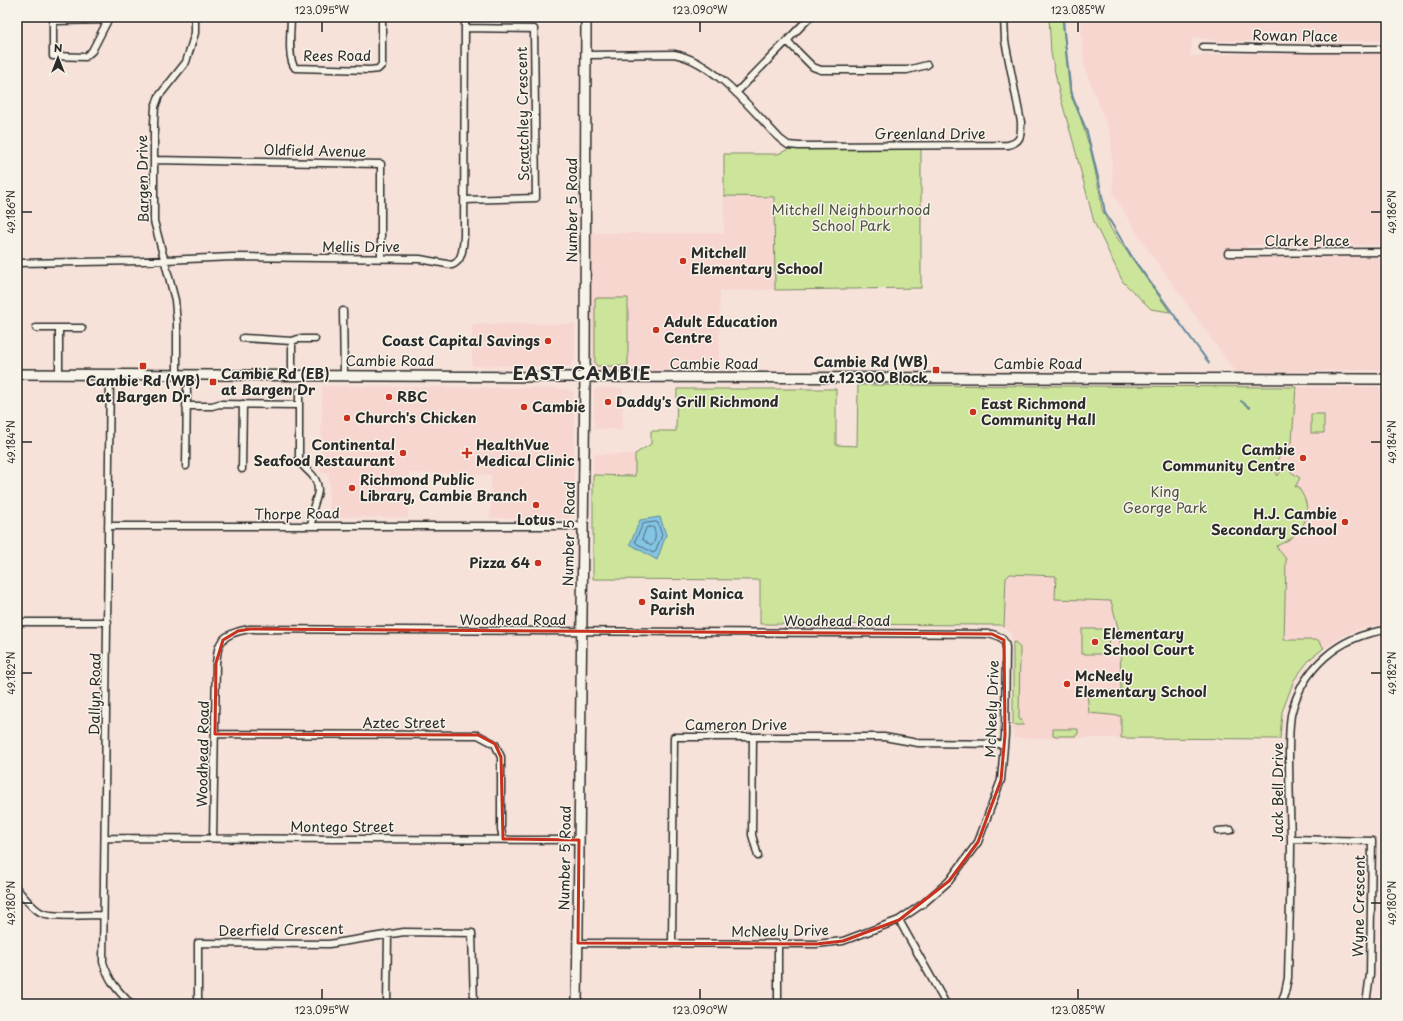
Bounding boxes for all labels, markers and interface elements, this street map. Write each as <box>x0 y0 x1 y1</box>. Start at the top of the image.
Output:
text: 123.095°W <box>295 2 350 17</box>
text: 123.090°W <box>672 2 728 17</box>
text: 123.085°W <box>1051 2 1106 17</box>
street label: Rowan Place <box>1252 24 1338 47</box>
north arrow <box>38 38 78 78</box>
text: N <box>54 39 63 56</box>
street label: Rees Road <box>303 45 371 66</box>
street label: Scratchley Crescent <box>511 46 534 181</box>
street label: Greenland Drive <box>874 123 986 144</box>
street label: Bargen Drive <box>131 135 154 223</box>
street label: Oldfield Avenue <box>264 139 367 162</box>
street label: Number 5 Road <box>561 158 582 262</box>
text: 49.186°N <box>3 190 18 234</box>
text: 49.186°N <box>1384 190 1399 234</box>
park label: Mitchell Neighbourhood School Park <box>772 199 930 236</box>
street label: Clarke Place <box>1264 230 1350 251</box>
street label: Mellis Drive <box>322 236 400 257</box>
place label: Mitchell Elementary School <box>691 242 823 279</box>
marker: Mitchell Elementary School <box>678 256 688 266</box>
place label: Adult Education Centre <box>663 311 778 348</box>
marker: Adult Education Centre <box>651 325 661 335</box>
place label: Coast Capital Savings <box>382 330 540 351</box>
marker: Coast Capital Savings <box>543 336 553 346</box>
street label: Cambie Road <box>346 350 434 371</box>
place label: Cambie Rd (WB) at 12300 Block <box>814 351 929 388</box>
street label: Cambie Road <box>670 353 758 374</box>
street label: Cambie Road <box>994 353 1082 374</box>
district label: EAST CAMBIE <box>512 359 652 386</box>
marker: Cambie Rd (WB) at Bargen Dr <box>138 361 148 371</box>
place label: Cambie Rd (EB) at Bargen Dr <box>221 363 329 400</box>
marker: Cambie Rd (WB) at 12300 Block <box>931 365 941 375</box>
place label: Cambie Rd (WB) at Bargen Dr <box>86 370 200 407</box>
marker: Cambie Rd (EB) at Bargen Dr <box>208 377 218 387</box>
place label: RBC <box>397 386 427 407</box>
place label: Daddy's Grill Richmond <box>616 391 779 412</box>
marker: RBC <box>384 392 394 402</box>
place label: East Richmond Community Hall <box>981 393 1095 430</box>
place label: Cambie <box>532 396 586 417</box>
marker: Daddy's Grill Richmond <box>603 397 613 407</box>
marker: Cambie <box>519 402 529 412</box>
place label: Church's Chicken <box>355 407 476 428</box>
marker: East Richmond Community Hall <box>968 407 978 417</box>
marker: Church's Chicken <box>342 413 352 423</box>
text: 49.184°N <box>3 420 18 464</box>
text: 49.184°N <box>1384 420 1399 464</box>
place label: Continental Seafood Restaurant <box>254 434 395 471</box>
place label: HealthVue Medical Clinic <box>476 434 575 471</box>
place label: Cambie Community Centre <box>1162 439 1295 476</box>
marker: HealthVue Medical Clinic <box>461 447 473 459</box>
marker: Continental Seafood Restaurant <box>398 448 408 458</box>
marker: Cambie Community Centre <box>1298 453 1308 463</box>
place label: Richmond Public Library, Cambie Branch <box>360 469 527 506</box>
street label: Number 5 Road <box>557 481 580 587</box>
park label: King George Park <box>1123 481 1208 518</box>
marker: Richmond Public Library, Cambie Branch <box>347 483 357 493</box>
marker: Lotus <box>531 500 541 510</box>
street label: Thorpe Road <box>254 502 340 525</box>
place label: H.J. Cambie Secondary School <box>1211 503 1337 540</box>
place label: Lotus <box>517 509 555 530</box>
marker: H.J. Cambie Secondary School <box>1340 517 1350 527</box>
place label: Pizza 64 <box>469 552 530 573</box>
marker: Pizza 64 <box>533 558 543 568</box>
place label: Saint Monica Parish <box>650 583 744 620</box>
marker: Saint Monica Parish <box>637 597 647 607</box>
street label: Woodhead Road <box>460 609 566 630</box>
street label: Woodhead Road <box>784 610 890 631</box>
place label: Elementary School Court <box>1103 623 1195 660</box>
marker: Elementary School Court <box>1090 637 1100 647</box>
text: 49.182°N <box>3 651 18 695</box>
text: 49.182°N <box>1384 651 1399 695</box>
street label: Dallyn Road <box>83 652 106 736</box>
street label: McNeely Drive <box>979 660 1004 758</box>
place label: McNeely Elementary School <box>1075 665 1207 702</box>
marker: McNeely Elementary School <box>1062 679 1072 689</box>
street label: Woodhead Road <box>191 700 214 808</box>
street label: Aztec Street <box>363 712 446 733</box>
street label: Cameron Drive <box>685 714 787 735</box>
street label: Jack Bell Drive <box>1267 742 1288 842</box>
street label: Number 5 Road <box>553 805 576 911</box>
street label: Montego Street <box>290 816 394 837</box>
street label: Wyne Crescent <box>1347 854 1370 957</box>
text: 49.180°N <box>3 881 18 925</box>
text: 49.180°N <box>1384 881 1399 925</box>
street label: Deerfield Crescent <box>218 918 344 941</box>
street label: McNeely Drive <box>731 919 829 942</box>
text: 123.095°W <box>295 1002 350 1017</box>
text: 123.090°W <box>672 1002 728 1017</box>
text: 123.085°W <box>1051 1002 1106 1017</box>

